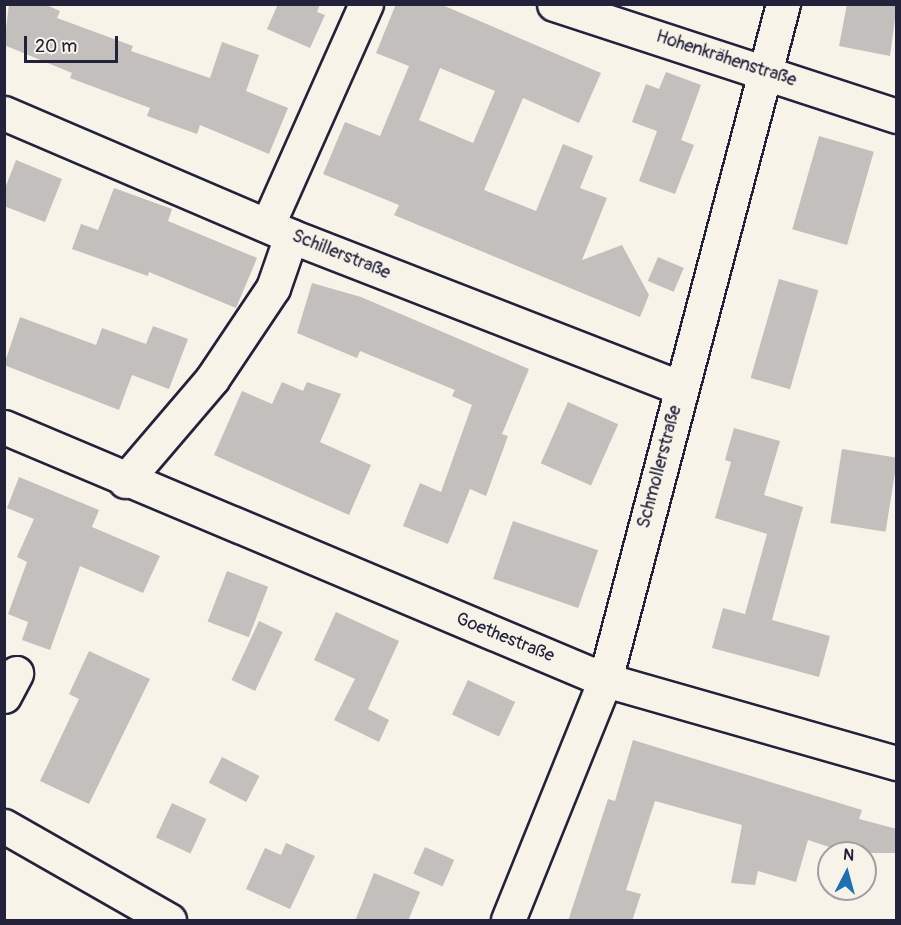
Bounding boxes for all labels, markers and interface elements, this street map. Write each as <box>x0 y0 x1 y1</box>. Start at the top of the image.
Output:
scale bar <box>27 24 122 62</box>
street label: Hohenkrähenstraße <box>653 26 799 92</box>
text: 20 m <box>35 35 77 58</box>
street label: Schillerstraße <box>289 225 393 285</box>
street label: Schmollerstraße <box>633 403 687 531</box>
street label: Goethestraße <box>453 609 557 667</box>
north arrow <box>817 841 877 901</box>
text: N <box>842 845 855 866</box>

